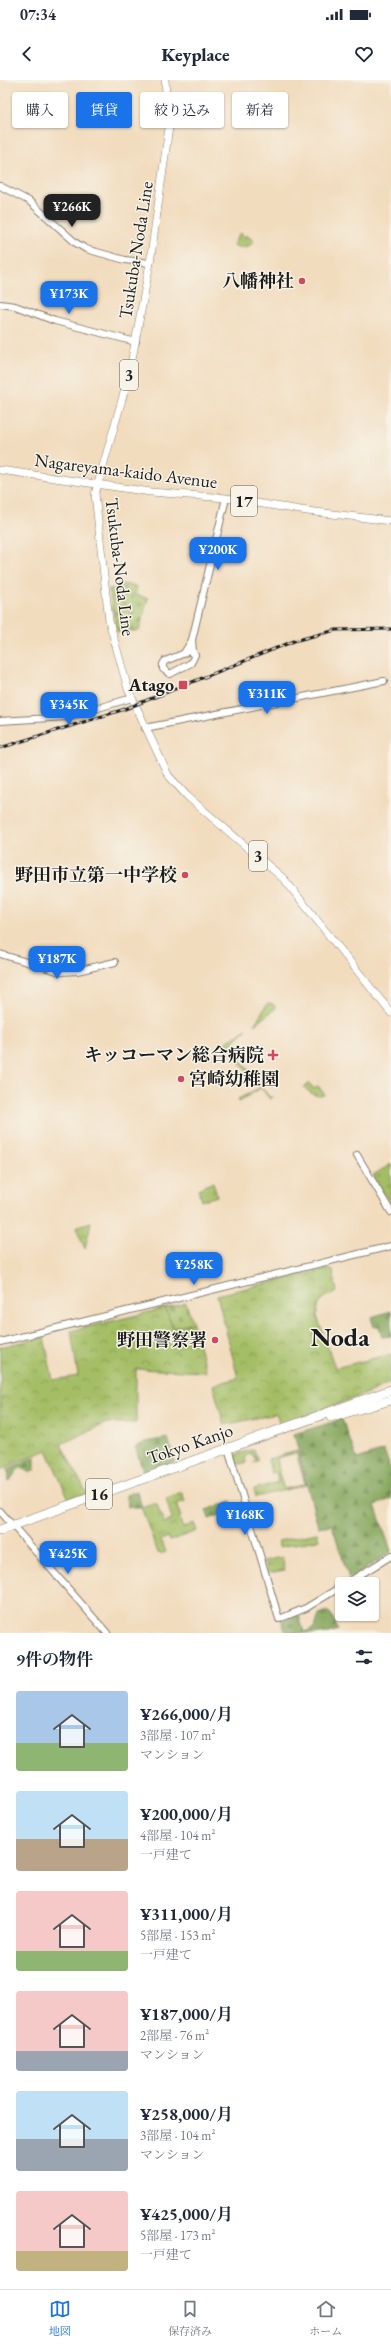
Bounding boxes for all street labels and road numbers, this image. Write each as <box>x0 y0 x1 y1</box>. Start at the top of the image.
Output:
street label: Tsukuba-Noda Line <box>113 179 158 320</box>
road number: 3 <box>120 360 138 390</box>
street label: Nagareyama-kaido Avenue <box>33 448 219 493</box>
road number: 17 <box>231 486 257 516</box>
street label: Tsukuba-Noda Line <box>101 497 140 637</box>
road number: 3 <box>249 841 267 871</box>
street label: Tokyo Kanjo <box>144 1418 236 1469</box>
road number: 16 <box>86 1479 112 1509</box>

